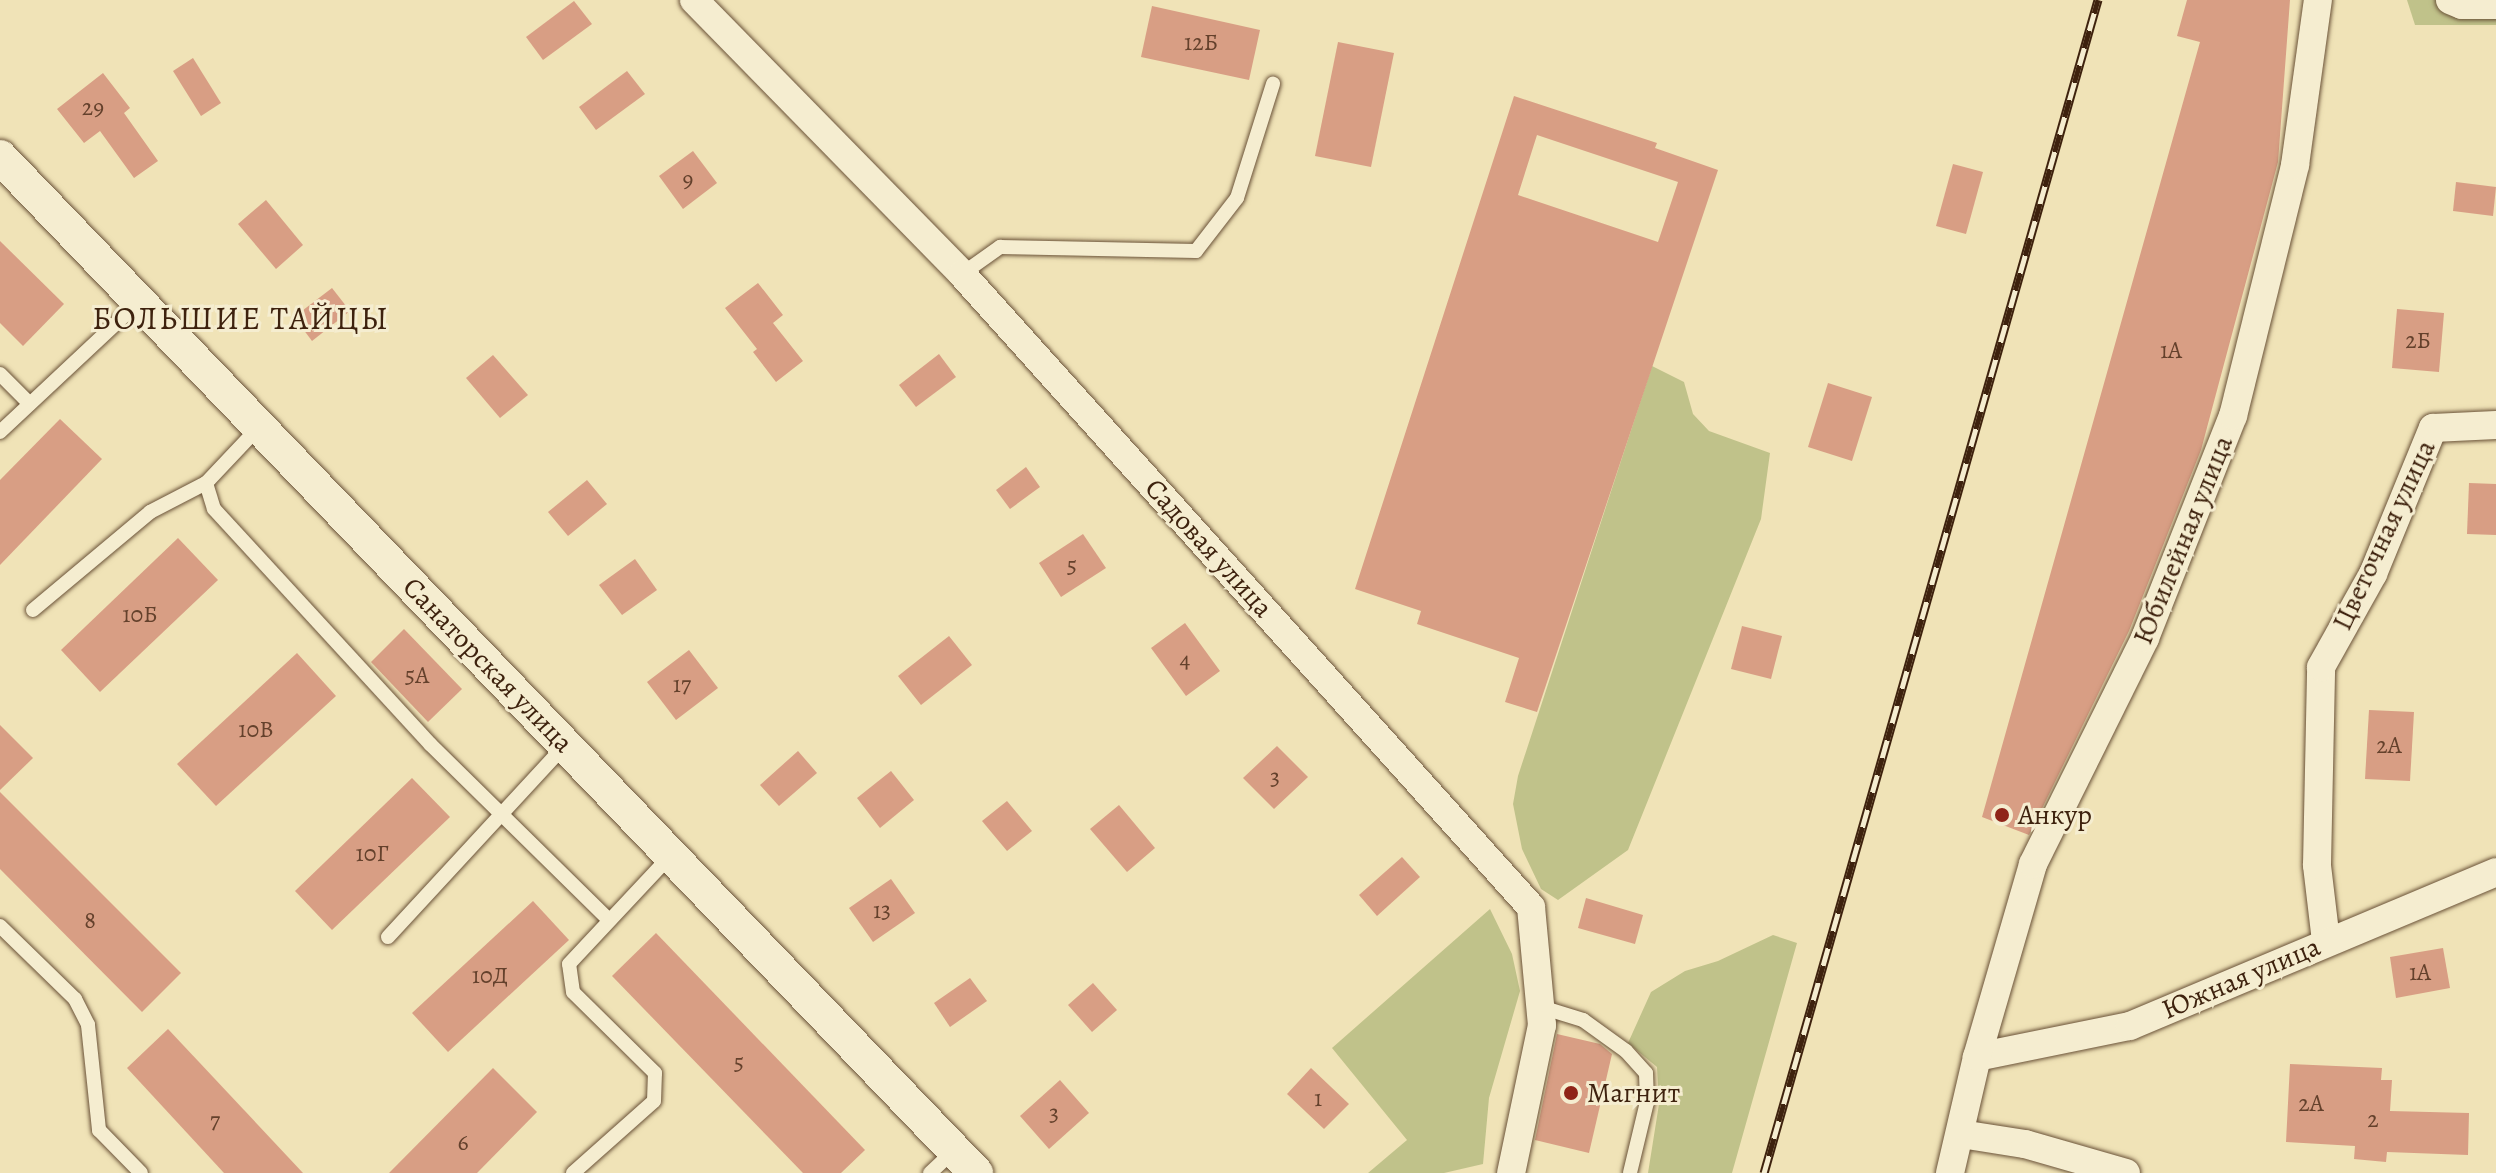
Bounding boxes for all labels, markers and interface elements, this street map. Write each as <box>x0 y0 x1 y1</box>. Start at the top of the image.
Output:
house number: 12Б <box>1184 29 1218 57</box>
house number: 29 <box>82 94 104 122</box>
house number: 9 <box>683 166 693 194</box>
district label: БОЛЬШИЕ ТАЙЦЫ <box>92 299 390 337</box>
house number: 2Б <box>2405 327 2431 355</box>
house number: 1А <box>2160 337 2182 365</box>
street label: Юбилейная улица <box>2126 431 2240 649</box>
street label: Цветочная улица <box>2325 435 2443 635</box>
street label: Садовая улица <box>1138 472 1280 624</box>
house number: 5 <box>1067 552 1077 580</box>
street label: Санаторская улица <box>396 570 580 760</box>
house number: 10Б <box>122 601 158 629</box>
house number: 4 <box>1180 646 1190 674</box>
house number: 5А <box>405 662 429 690</box>
house number: 17 <box>673 671 691 699</box>
house number: 10В <box>238 716 274 744</box>
house number: 2А <box>2376 732 2402 760</box>
house number: 3 <box>1270 764 1280 792</box>
place label: Анкур <box>2018 798 2092 832</box>
marker: Анкур <box>1993 806 2011 824</box>
house number: 10Г <box>356 840 388 868</box>
house number: 13 <box>873 897 891 925</box>
house number: 8 <box>84 907 96 935</box>
street label: Южная улица <box>2157 930 2325 1026</box>
house number: 1А <box>2409 959 2431 987</box>
house number: 10Д <box>472 962 508 990</box>
house number: 5 <box>734 1049 744 1077</box>
place label: Магнит <box>1587 1076 1680 1110</box>
marker: Магнит <box>1562 1084 1580 1102</box>
house number: 1 <box>1314 1085 1322 1113</box>
house number: 2А <box>2298 1090 2324 1118</box>
house number: 3 <box>1049 1100 1059 1128</box>
house number: 2 <box>2367 1106 2379 1134</box>
house number: 7 <box>210 1107 220 1135</box>
house number: 6 <box>457 1129 469 1157</box>

